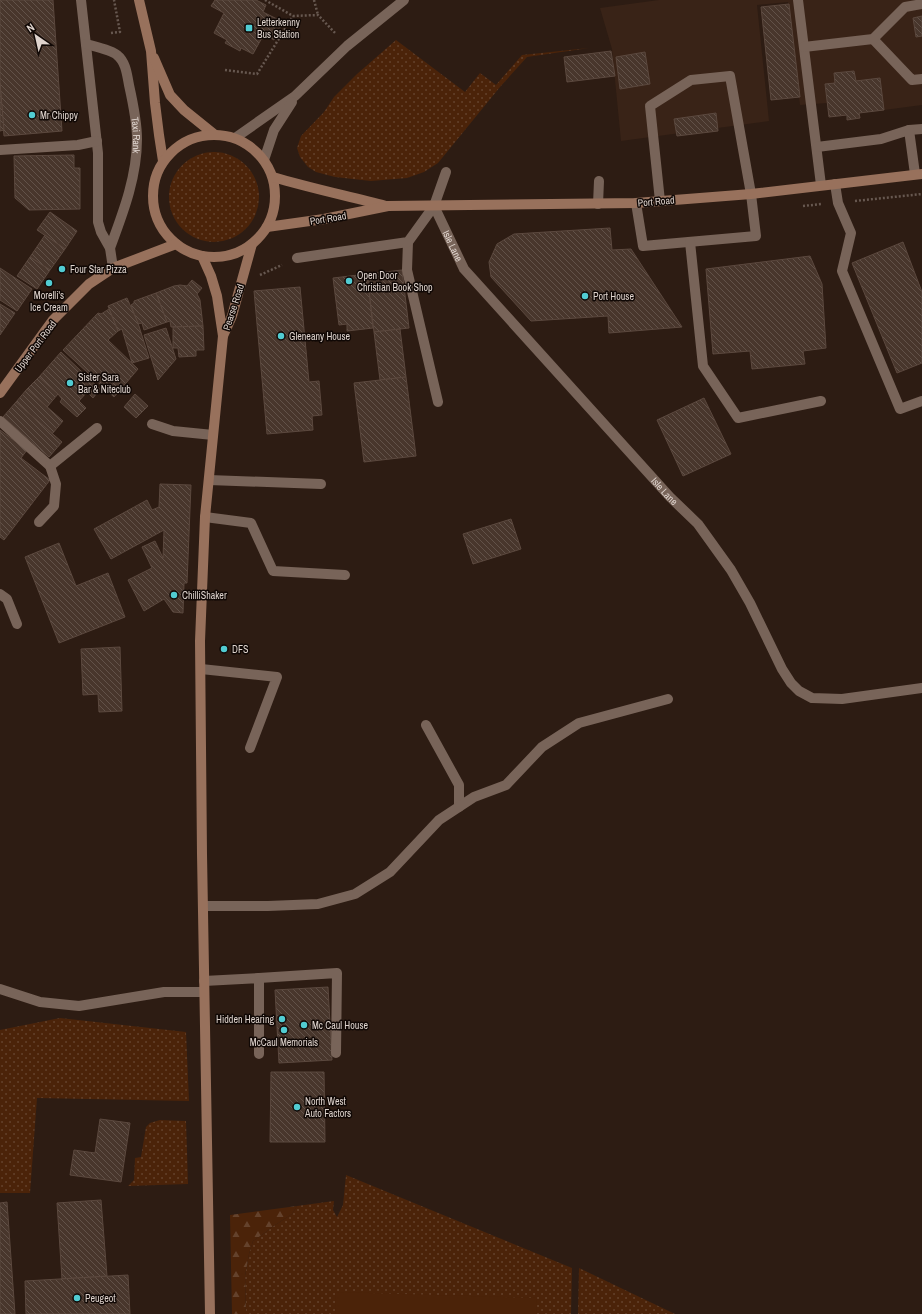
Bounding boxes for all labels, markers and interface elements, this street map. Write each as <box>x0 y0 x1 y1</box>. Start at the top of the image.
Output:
north arrow <box>16 16 56 56</box>
place label: Letterkenny Bus Station <box>257 16 301 41</box>
text: N <box>24 20 37 35</box>
marker: Letterkenny Bus Station <box>244 23 254 33</box>
place label: Mr Chippy <box>40 109 79 122</box>
marker: Mr Chippy <box>27 110 37 120</box>
street label: Taxi Rank <box>128 116 143 155</box>
street label: Port Road <box>637 193 675 210</box>
street label: Port Road <box>309 209 347 228</box>
street label: Isle Lane <box>439 228 466 264</box>
place label: Four Star Pizza <box>70 263 127 276</box>
marker: Four Star Pizza <box>57 264 67 274</box>
place label: Open Door Christian Book Shop <box>357 269 433 294</box>
marker: Open Door Christian Book Shop <box>344 276 354 286</box>
marker: Morelli's Ice Cream <box>44 278 54 288</box>
street label: Pearse Road <box>220 282 247 332</box>
place label: Morelli's Ice Cream <box>30 289 68 314</box>
place label: Port House <box>593 290 634 303</box>
marker: Port House <box>580 291 590 301</box>
street label: Upper Port Road <box>12 318 59 375</box>
place label: Gleneany House <box>289 330 351 343</box>
marker: Gleneany House <box>276 331 286 341</box>
place label: Sister Sara Bar & Niteclub <box>78 371 131 396</box>
marker: Sister Sara Bar & Niteclub <box>65 378 75 388</box>
street label: Isle Lane <box>648 475 681 508</box>
place label: ChilliShaker <box>182 589 227 602</box>
marker: ChilliShaker <box>169 590 179 600</box>
place label: DFS <box>232 643 249 656</box>
marker: DFS <box>219 644 229 654</box>
place label: Hidden Hearing <box>216 1013 274 1026</box>
marker: Hidden Hearing <box>277 1014 287 1024</box>
place label: Mc Caul House <box>312 1019 368 1032</box>
marker: Mc Caul House <box>299 1020 309 1030</box>
marker: McCaul Memorials <box>279 1025 289 1035</box>
place label: McCaul Memorials <box>250 1036 318 1049</box>
place label: North West Auto Factors <box>304 1095 351 1120</box>
marker: North West Auto Factors <box>292 1102 302 1112</box>
place label: Peugeot <box>85 1292 116 1305</box>
marker: Peugeot <box>72 1293 82 1303</box>

